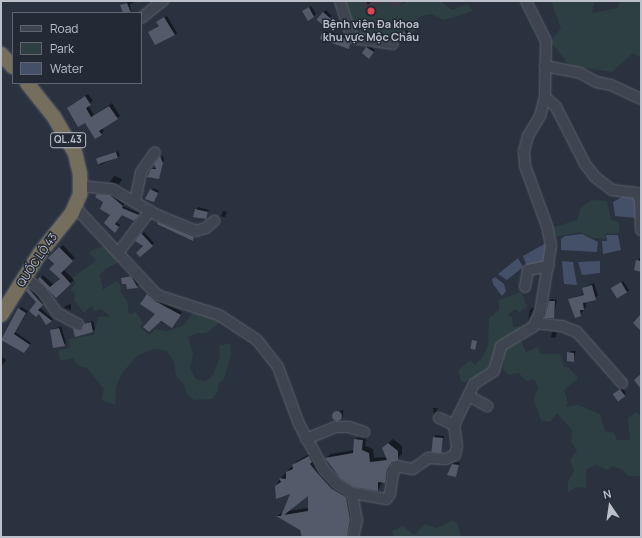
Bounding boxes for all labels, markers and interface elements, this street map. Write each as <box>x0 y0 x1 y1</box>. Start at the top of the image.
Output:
marker: Bệnh viện Đa khoa khu vực Mộc Châu <box>365 5 377 17</box>
legend <box>12 12 142 84</box>
place label: Bệnh viện Đa khoa khu vực Mộc Châu <box>323 18 419 44</box>
text: Road <box>50 20 78 37</box>
text: Park <box>50 40 74 57</box>
text: Water <box>50 60 83 77</box>
road number: QL.43 <box>50 132 86 148</box>
street label: QUỐC LỘ 43 <box>14 231 60 289</box>
north arrow <box>590 486 630 526</box>
text: N <box>602 486 613 502</box>

